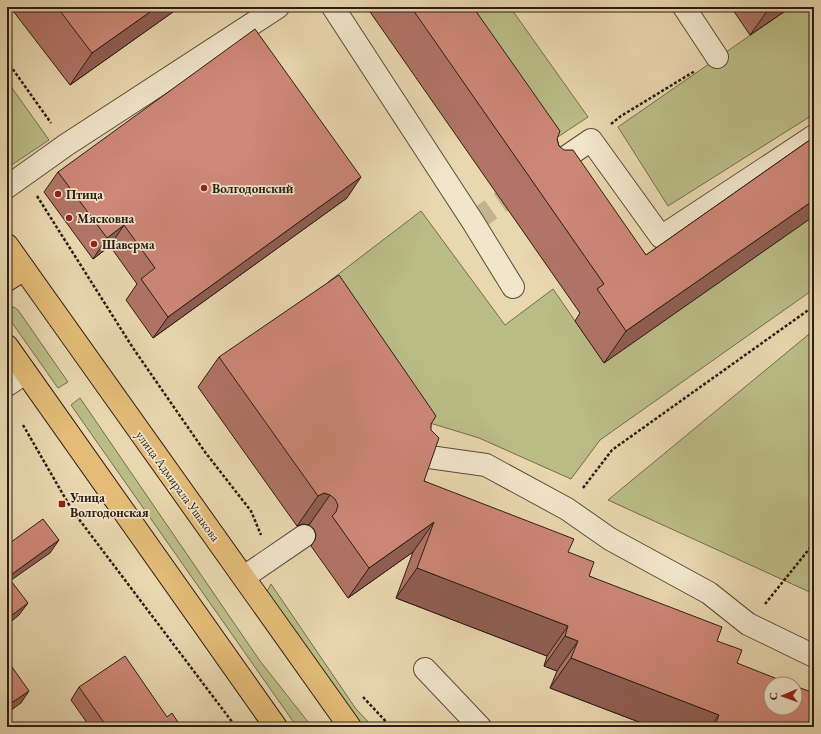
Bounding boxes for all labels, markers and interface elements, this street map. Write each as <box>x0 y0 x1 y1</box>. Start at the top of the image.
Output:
place label: Волгодонский <box>212 180 294 197</box>
marker: Волгодонский <box>199 183 209 193</box>
place label: Птица <box>66 186 103 203</box>
marker: Птица <box>53 189 63 199</box>
place label: Мясковна <box>77 210 134 227</box>
marker: Мясковна <box>64 213 74 223</box>
place label: Шаверма <box>102 236 155 253</box>
marker: Шаверма <box>89 239 99 249</box>
street label: улица Адмирала Ушакова <box>132 427 224 545</box>
place label: Улица Волгодонская <box>69 489 149 521</box>
marker: Улица Волгодонская <box>57 499 67 509</box>
north arrow <box>763 676 803 716</box>
text: С <box>766 692 780 700</box>

